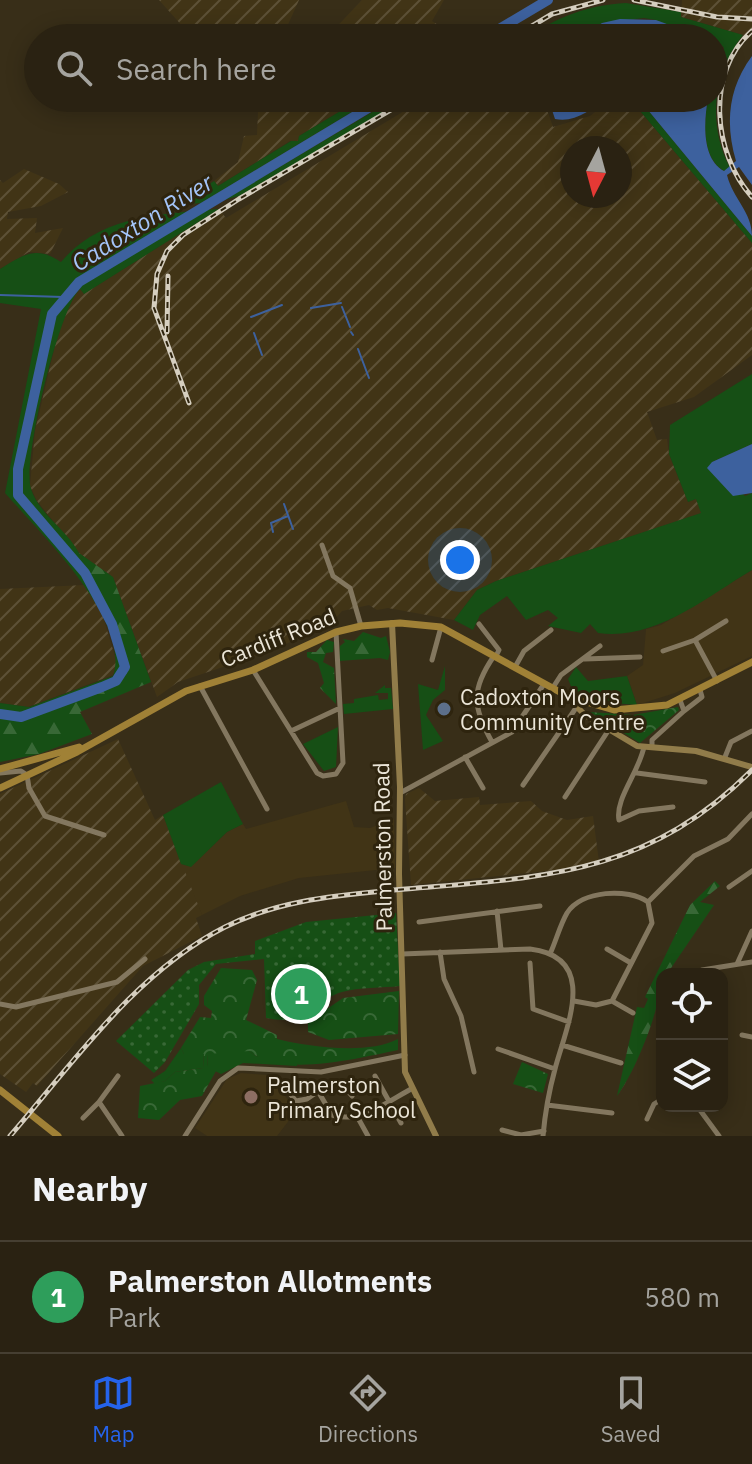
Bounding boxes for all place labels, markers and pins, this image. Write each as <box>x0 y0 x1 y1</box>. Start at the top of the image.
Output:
place label: Cadoxton Moors Community Centre <box>460 682 645 736</box>
marker: Cadoxton Moors Community Centre <box>435 700 453 718</box>
pin: 1 <box>275 964 327 1024</box>
place label: Palmerston Primary School <box>267 1070 416 1124</box>
marker: Palmerston Primary School <box>242 1088 260 1106</box>

